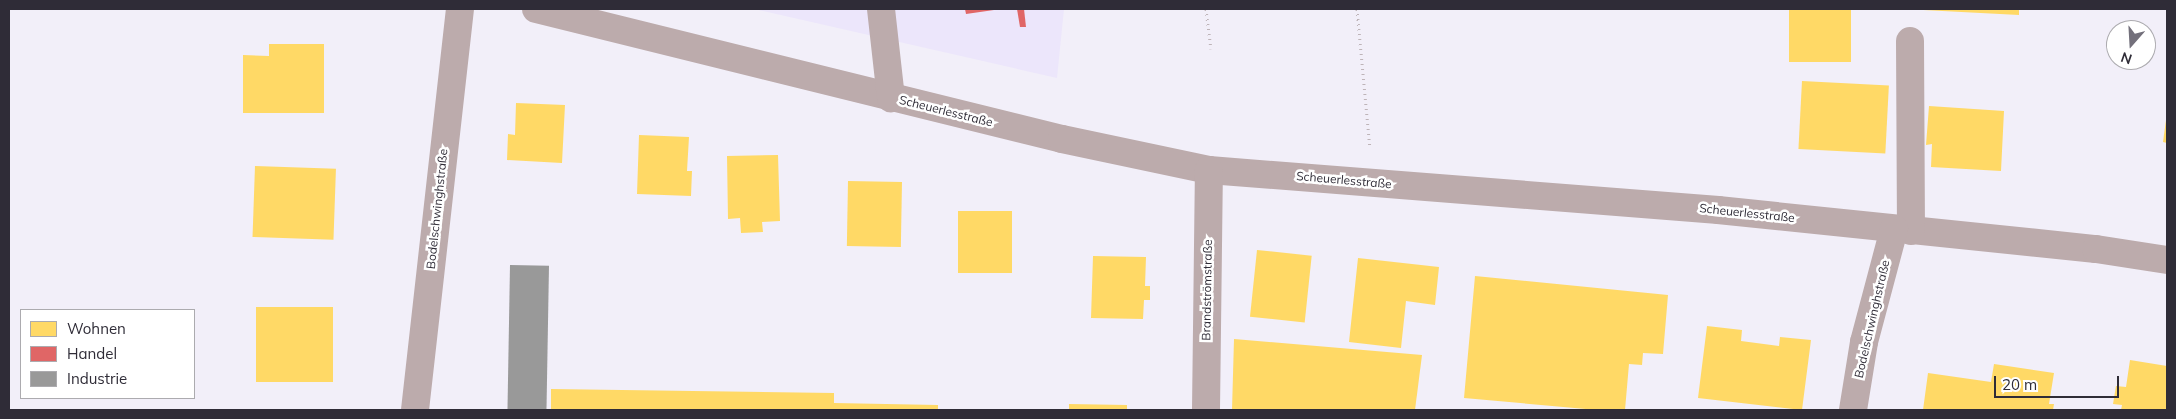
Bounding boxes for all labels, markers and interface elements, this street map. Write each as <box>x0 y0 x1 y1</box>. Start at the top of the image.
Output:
north arrow <box>2106 20 2156 70</box>
text: N <box>2119 48 2134 68</box>
street label: Scheuerlesstraße <box>898 92 994 130</box>
street label: Bodelschwinghstraße <box>424 148 450 270</box>
street label: Scheuerlesstraße <box>1296 169 1392 191</box>
street label: Scheuerlesstraße <box>1699 201 1795 225</box>
street label: Brandströmstraße <box>1199 239 1215 341</box>
street label: Bodelschwinghstraße <box>1851 259 1893 379</box>
legend <box>20 309 195 399</box>
text: Wohnen <box>67 319 126 338</box>
text: Handel <box>67 344 117 363</box>
scale bar <box>1996 366 2121 398</box>
text: Industrie <box>67 369 127 388</box>
text: 20 m <box>2002 375 2037 394</box>

